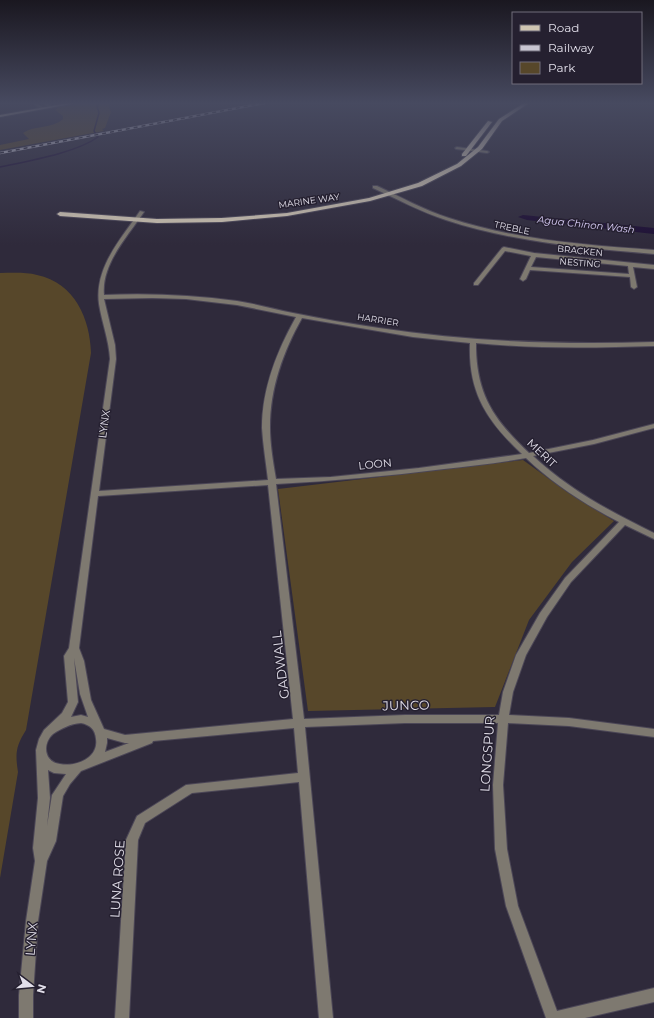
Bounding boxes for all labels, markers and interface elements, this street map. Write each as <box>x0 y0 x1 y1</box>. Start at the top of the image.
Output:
legend <box>512 12 642 84</box>
text: Road <box>548 20 579 35</box>
text: Railway <box>548 40 594 55</box>
text: Park <box>548 60 576 75</box>
street label: MARINE WAY <box>278 191 340 210</box>
water label: Agua Chinon Wash <box>536 213 636 236</box>
street label: TREBLE <box>493 218 531 237</box>
street label: BRACKEN <box>557 243 603 258</box>
street label: NESTING <box>559 256 601 269</box>
street label: HARRIER <box>356 311 400 328</box>
street label: LYNX <box>95 408 113 439</box>
street label: MERIT <box>524 436 560 471</box>
street label: LOON <box>357 455 393 473</box>
street label: GADWALL <box>268 630 292 700</box>
street label: JUNCO <box>381 697 430 713</box>
street label: LONGSPUR <box>476 716 498 792</box>
street label: LUNA ROSE <box>106 839 128 919</box>
street label: LYNX <box>22 921 40 956</box>
north arrow <box>12 966 52 1006</box>
text: N <box>34 983 50 995</box>

